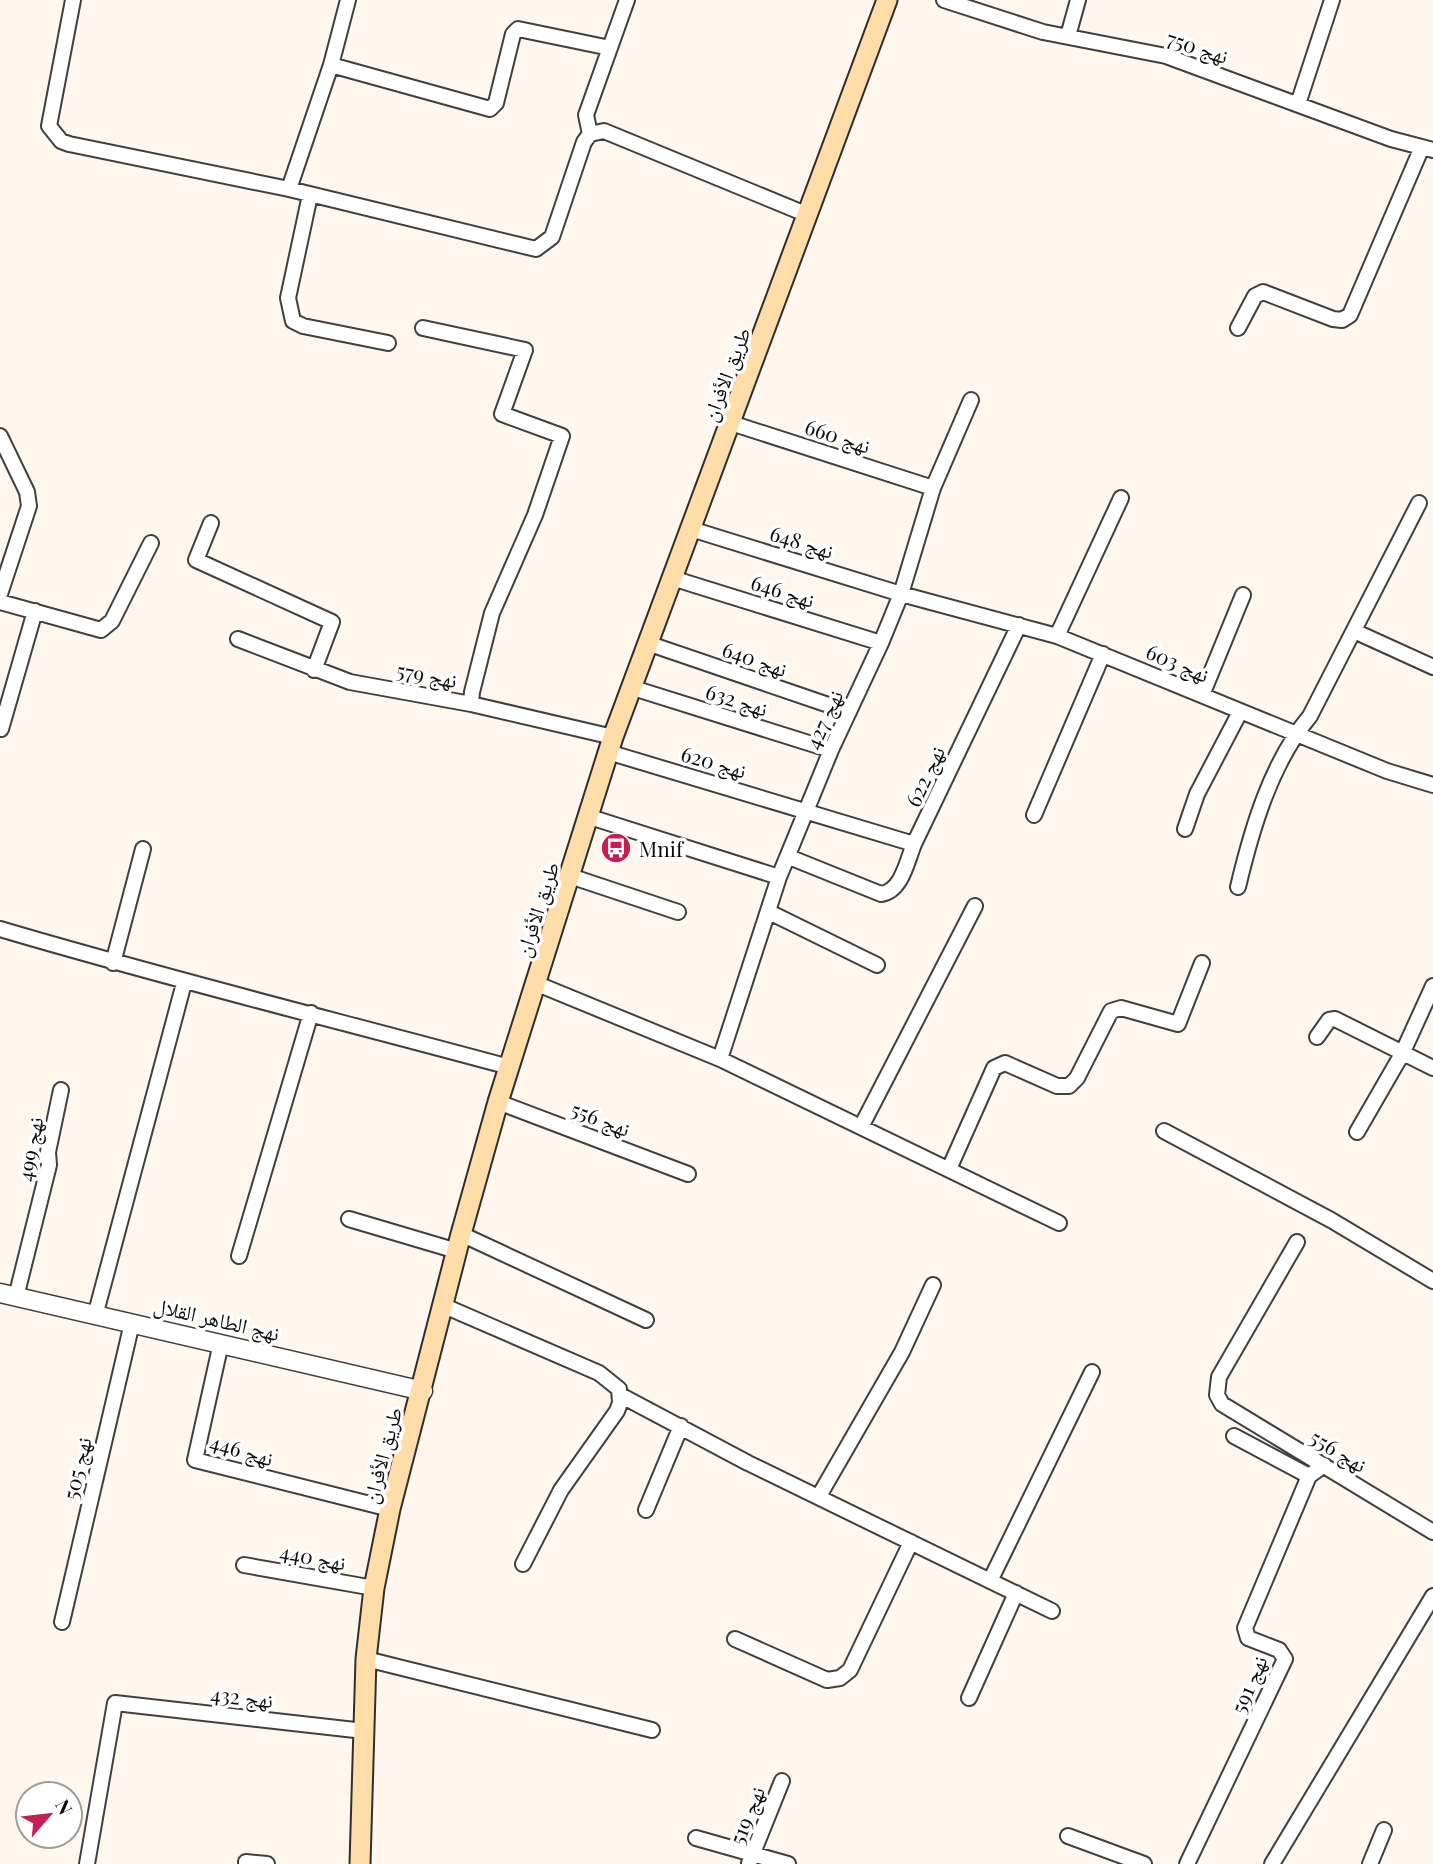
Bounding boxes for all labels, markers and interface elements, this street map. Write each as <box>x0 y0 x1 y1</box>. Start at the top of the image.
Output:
street label: نهج 750 <box>1163 23 1232 70</box>
street label: طريق الأفران <box>694 323 757 425</box>
street label: نهج 660 <box>801 411 874 460</box>
street label: نهج 648 <box>766 518 837 565</box>
street label: نهج 646 <box>747 567 818 614</box>
street label: نهج 640 <box>719 634 791 683</box>
street label: نهج 603 <box>1142 636 1214 689</box>
street label: نهج 579 <box>394 655 459 694</box>
street label: نهج 632 <box>702 676 771 723</box>
street label: نهج 427 <box>798 685 849 753</box>
street label: نهج 620 <box>678 738 750 785</box>
street label: نهج 622 <box>898 741 951 811</box>
bus stop icon: Mnif <box>599 831 633 865</box>
place label: Mnif <box>639 834 685 862</box>
street label: طريق الأفران <box>507 858 566 961</box>
street label: نهج 556 <box>567 1094 635 1143</box>
street label: نهج 499 <box>10 1115 49 1183</box>
street label: نهج الطاهر القلال <box>151 1290 283 1347</box>
street label: طريق الأفران <box>355 1404 408 1507</box>
street label: نهج 556 <box>1305 1422 1372 1479</box>
street label: نهج 446 <box>207 1427 277 1472</box>
street label: نهج 505 <box>55 1434 98 1502</box>
street label: نهج 440 <box>278 1536 348 1577</box>
street label: نهج 591 <box>1223 1651 1274 1718</box>
street label: نهج 432 <box>209 1679 275 1714</box>
north arrow <box>14 1780 84 1850</box>
street label: نهج 519 <box>722 1782 771 1849</box>
text: N <box>50 1794 80 1819</box>

